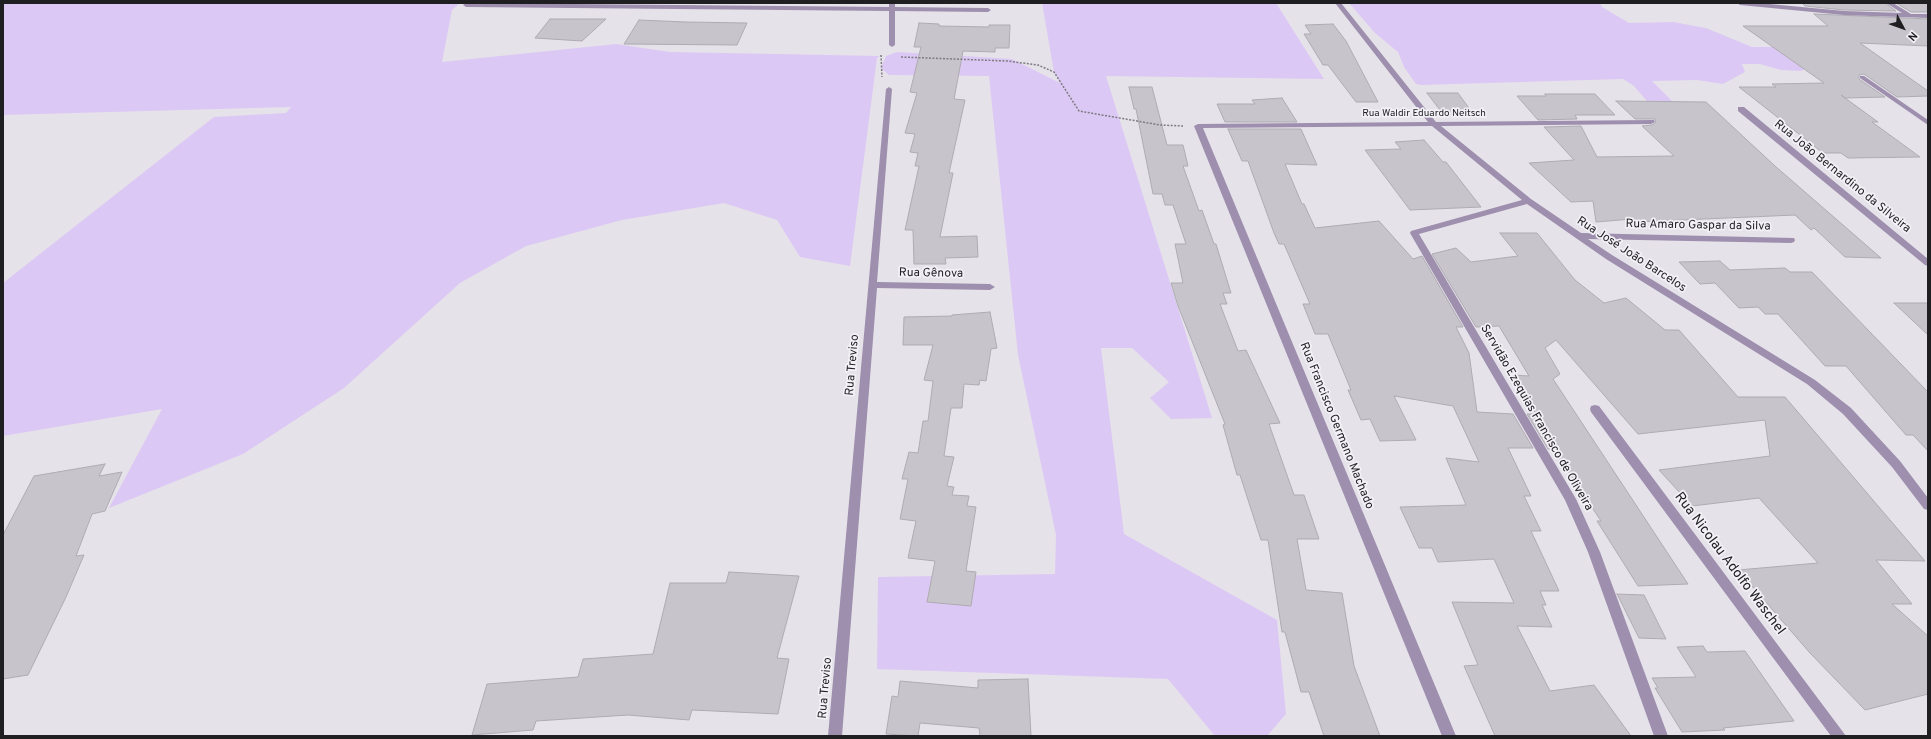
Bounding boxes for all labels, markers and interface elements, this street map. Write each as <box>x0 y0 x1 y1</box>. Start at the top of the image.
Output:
north arrow <box>1883 8 1923 48</box>
text: N <box>1904 28 1920 43</box>
street label: Rua Waldir Eduardo Neitsch <box>1362 108 1486 120</box>
street label: Rua João Bernardino da Silveira <box>1771 117 1913 237</box>
street label: Rua José João Barcelos <box>1574 214 1688 296</box>
street label: Rua Amaro Gaspar da Silva <box>1625 218 1771 234</box>
street label: Rua Gênova <box>899 266 963 282</box>
street label: Servidão Ezequias Francisco de Oliveira <box>1477 322 1595 514</box>
street label: Rua Treviso <box>843 334 863 396</box>
street label: Rua Francisco Germano Machado <box>1296 340 1376 512</box>
street label: Rua Nicolau Adolfo Waschel <box>1670 489 1788 639</box>
street label: Rua Treviso <box>816 657 836 719</box>

